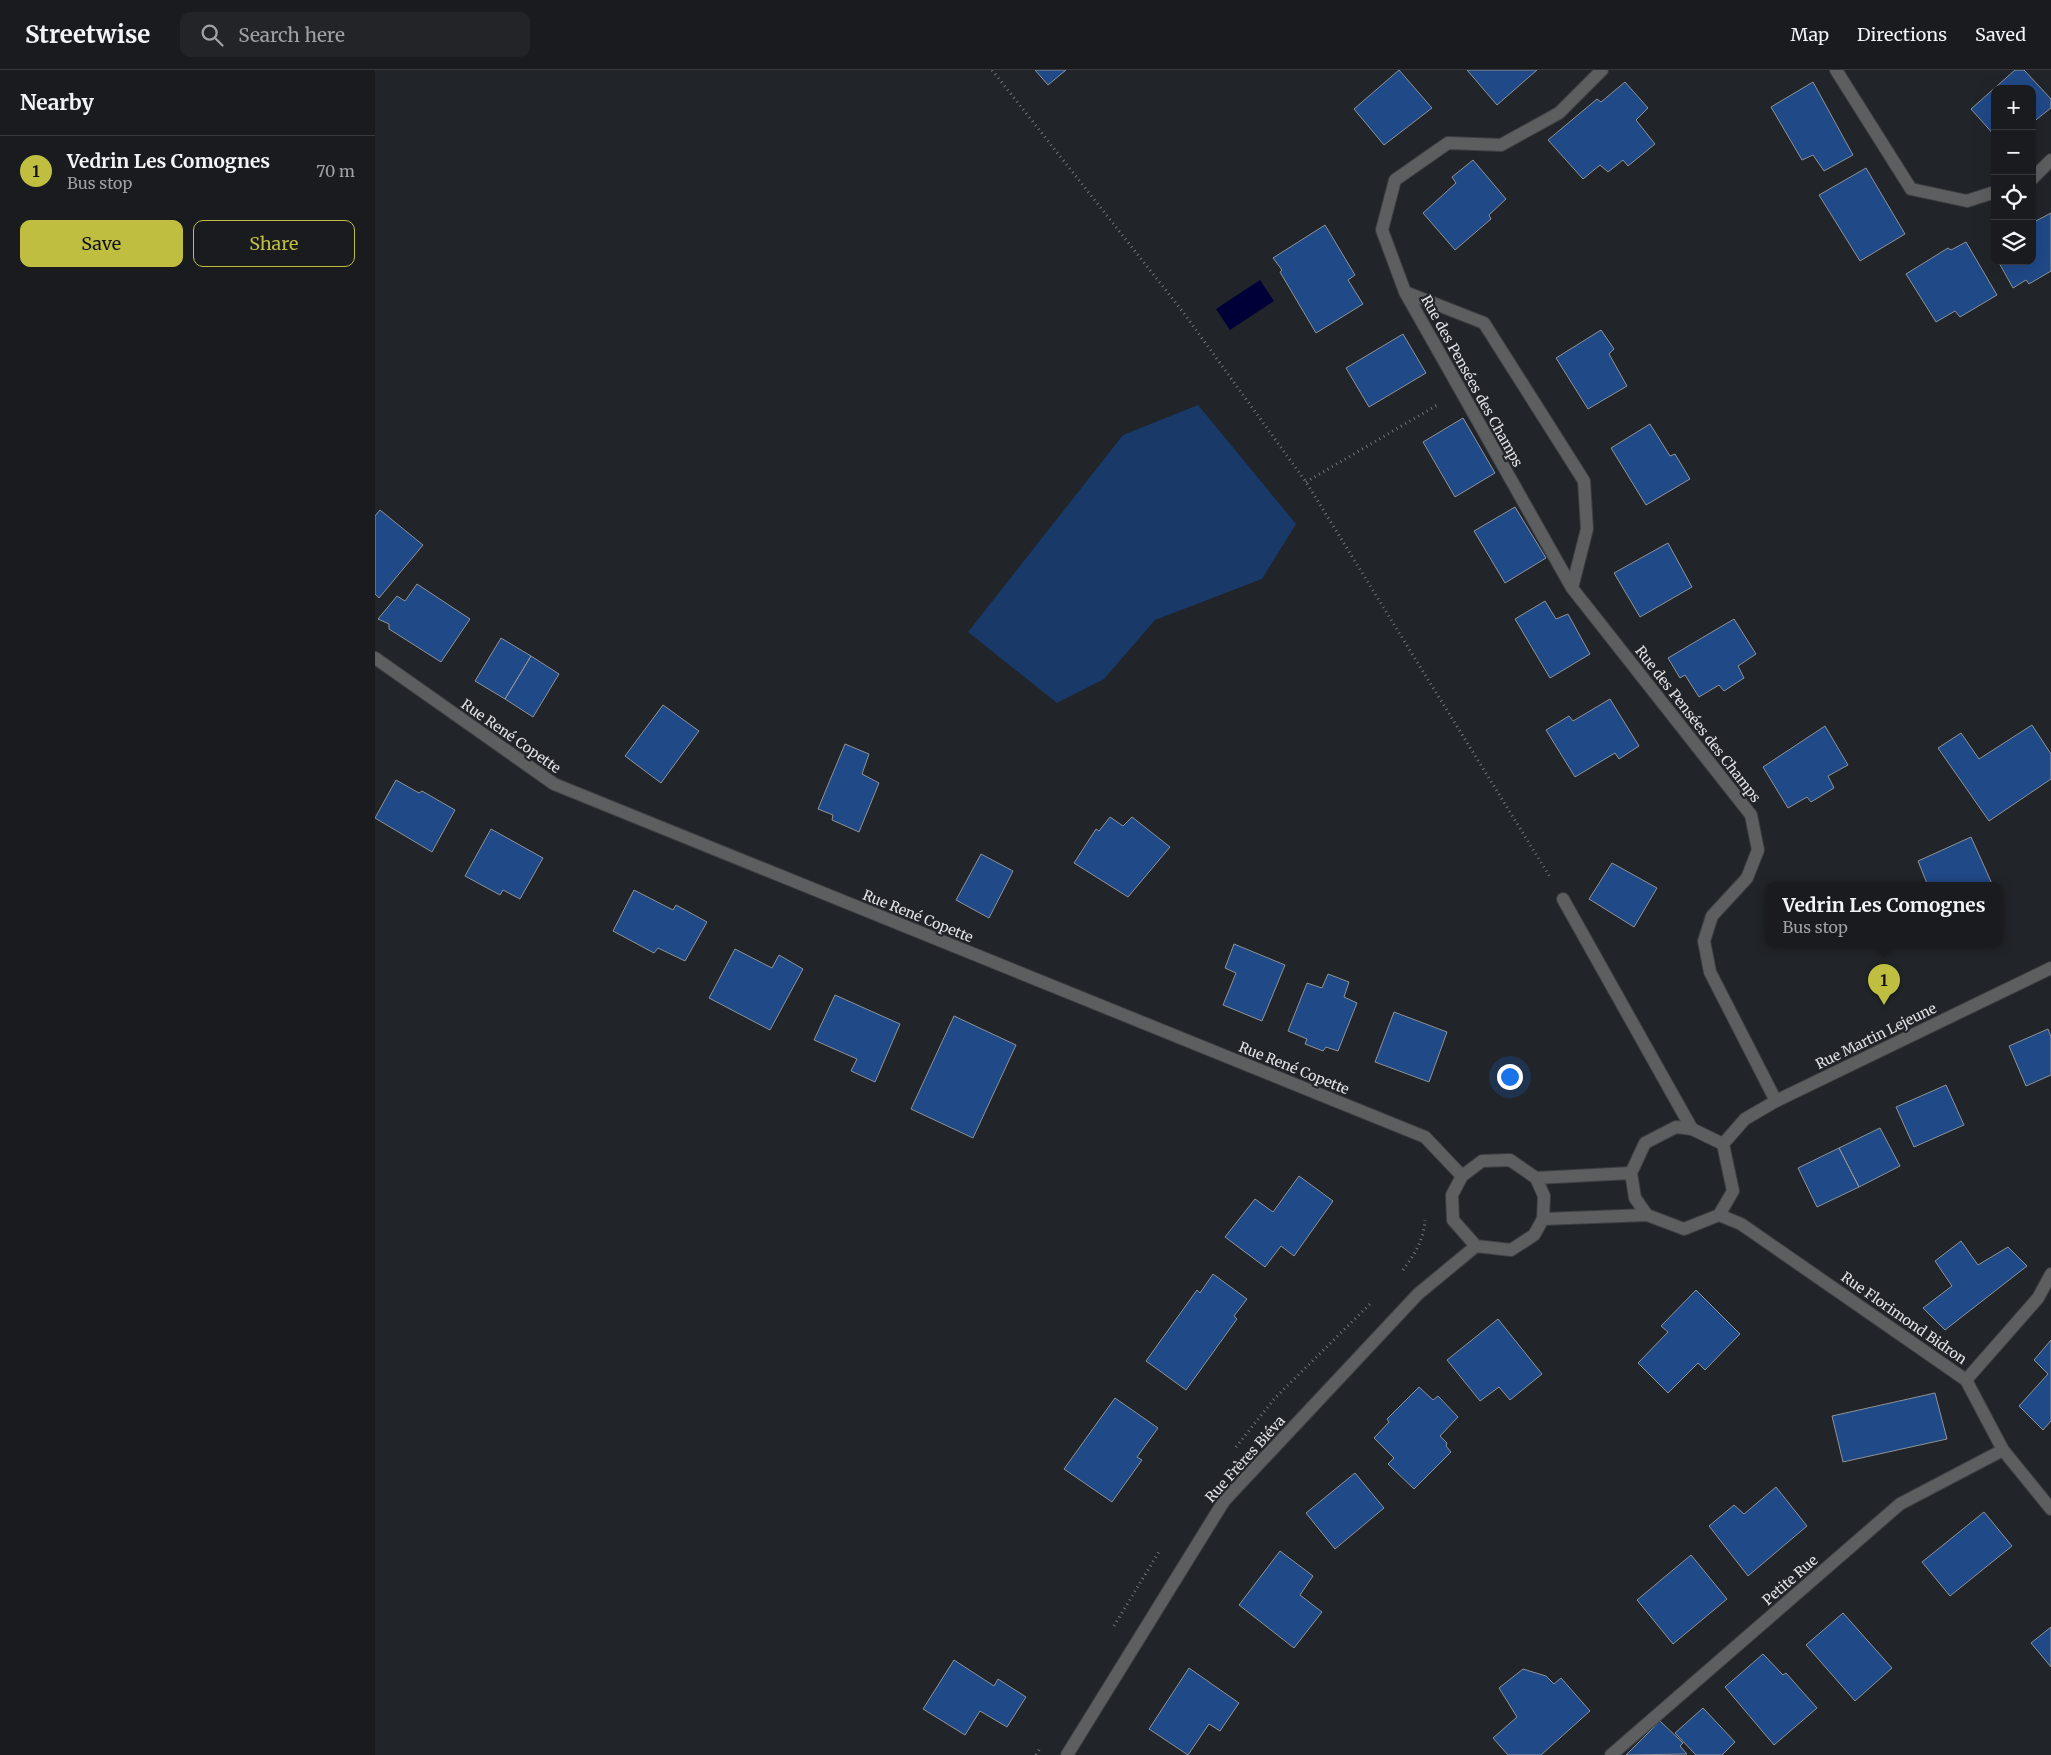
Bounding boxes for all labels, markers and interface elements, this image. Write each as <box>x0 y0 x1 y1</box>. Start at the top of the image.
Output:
search box <box>180 12 530 57</box>
text: Streetwise <box>25 19 150 50</box>
icon: search <box>198 21 226 49</box>
text: Search here <box>238 23 345 47</box>
text: Map <box>1791 23 1829 46</box>
text: Directions <box>1857 23 1947 46</box>
text: Saved <box>1975 23 2026 46</box>
map controls <box>1991 85 2036 265</box>
button: + <box>1991 85 2036 130</box>
text: Nearby <box>20 89 94 116</box>
button: − <box>1991 130 2036 175</box>
text: Vedrin Les Comognes <box>67 149 270 173</box>
text: 1 <box>32 161 40 181</box>
text: 70 m <box>316 161 355 181</box>
text: Bus stop <box>67 173 132 193</box>
button: locate <box>1991 175 2036 220</box>
button: Save <box>20 220 183 267</box>
button: Share <box>193 220 355 267</box>
button: layers <box>1991 220 2036 265</box>
street label: Rue des Pensées des Champs <box>1417 292 1527 470</box>
street label: Rue des Pensées des Champs <box>1631 642 1765 806</box>
street label: Rue René Copette <box>458 695 564 777</box>
popup <box>1765 882 2003 947</box>
street label: Rue René Copette <box>860 886 976 946</box>
text: Vedrin Les Comognes <box>1782 893 1986 917</box>
text: Bus stop <box>1782 917 1848 937</box>
pin: 1 <box>1868 964 1900 1005</box>
street label: Rue Martin Lejeune <box>1813 999 1939 1073</box>
street label: Rue René Copette <box>1236 1038 1352 1098</box>
your location <box>1497 1064 1523 1090</box>
street label: Rue Florimond Bidron <box>1838 1268 1970 1368</box>
street label: Rue Frères Biéva <box>1201 1412 1289 1506</box>
street label: Petite Rue <box>1759 1551 1821 1609</box>

